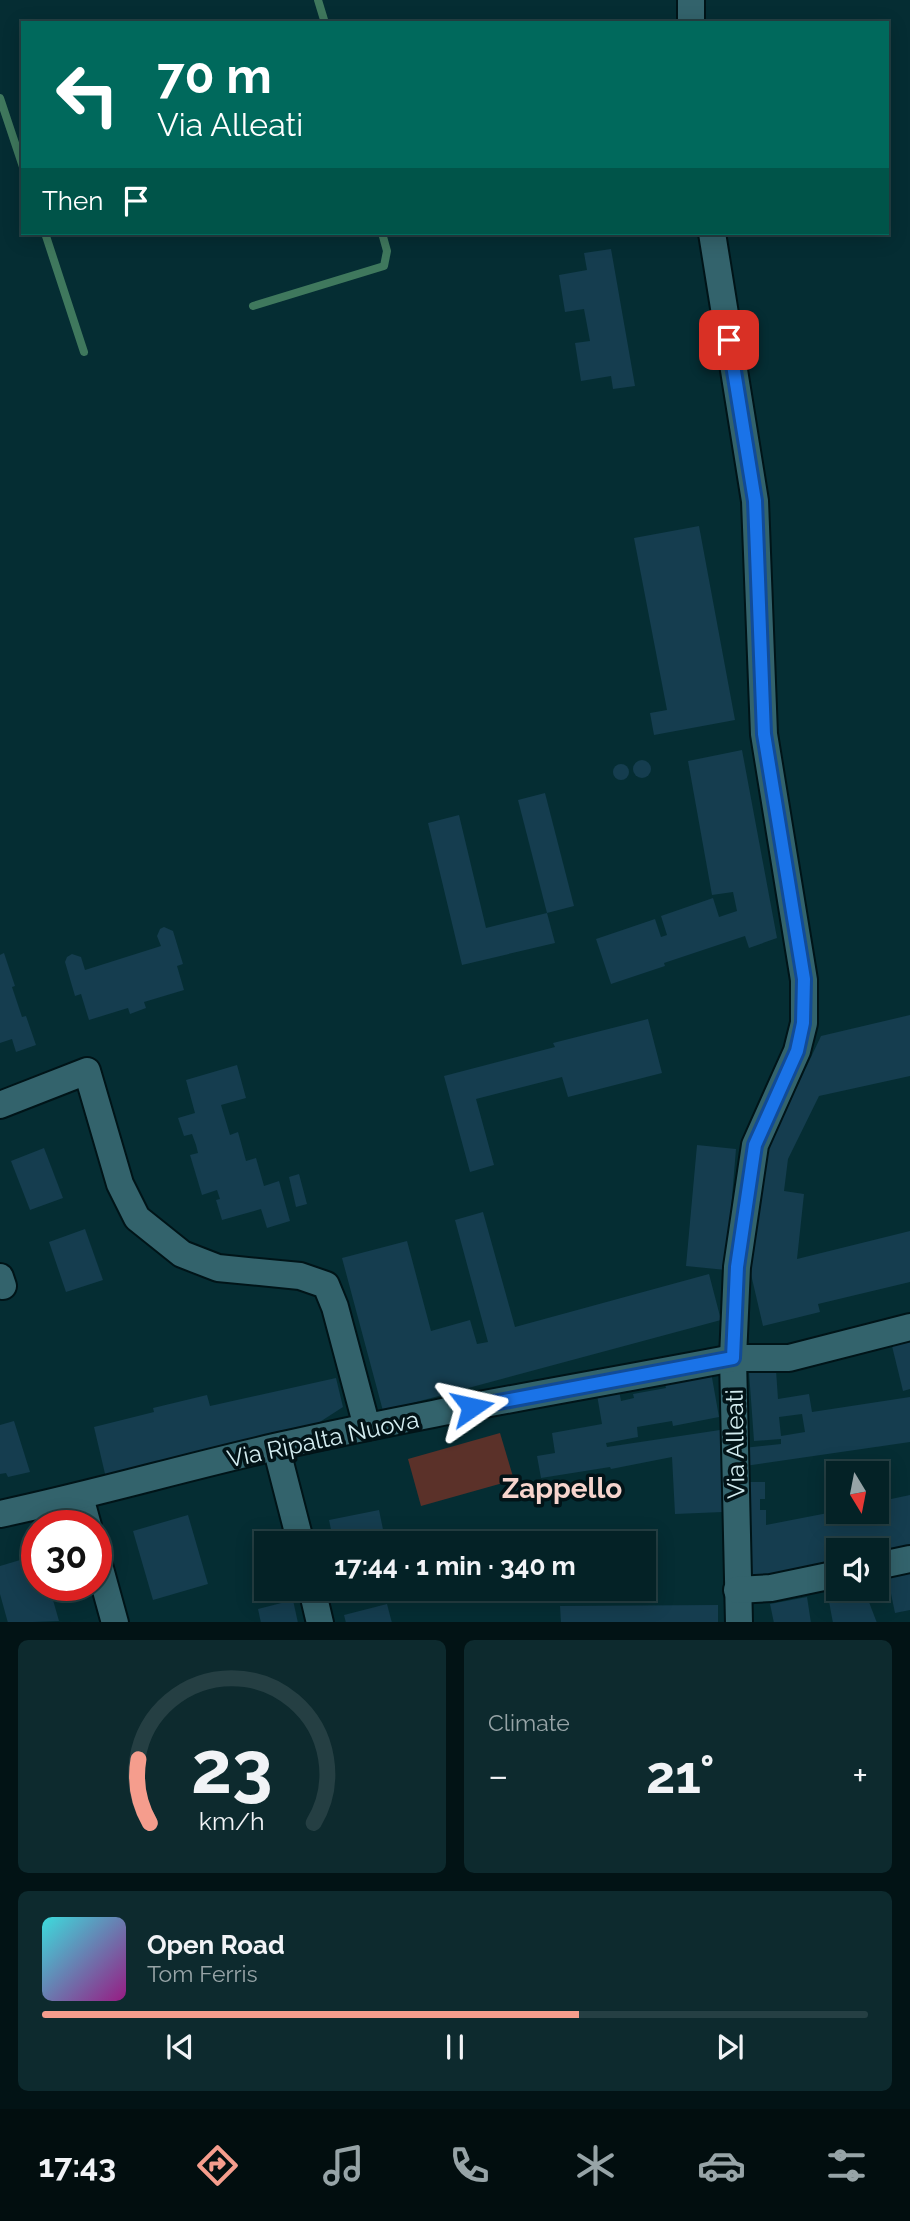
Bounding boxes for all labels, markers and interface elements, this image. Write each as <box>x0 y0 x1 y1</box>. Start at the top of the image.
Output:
text: 70 m <box>157 47 272 104</box>
icon: left <box>42 49 133 140</box>
text: Via Alleati <box>157 106 303 143</box>
icon: arrive <box>117 182 155 220</box>
text: Then <box>42 186 103 216</box>
pin <box>699 310 759 370</box>
icon: arrive <box>710 321 748 359</box>
position arrow <box>435 1370 509 1444</box>
street label: Via Alleati <box>720 1389 750 1499</box>
street label: Via Ripalta Nuova <box>224 1405 422 1473</box>
north arrow <box>826 1461 889 1524</box>
map controls <box>826 1461 889 1601</box>
district label: Zappello <box>502 1472 622 1505</box>
speed limit sign: 30 <box>21 1510 112 1601</box>
button: sound <box>826 1538 889 1601</box>
text: 17:44 · 1 min · 340 m <box>334 1551 576 1581</box>
text: Climate <box>488 1709 570 1736</box>
text: 23 <box>191 1725 273 1810</box>
text: 21° <box>646 1744 715 1805</box>
text: − <box>488 1753 508 1798</box>
text: + <box>852 1753 868 1798</box>
text: km/h <box>199 1805 265 1835</box>
text: Open Road <box>147 1930 285 1960</box>
text: Tom Ferris <box>147 1960 258 1987</box>
icon: previous <box>161 2028 199 2066</box>
icon: pause <box>436 2028 474 2066</box>
icon: next <box>711 2028 749 2066</box>
icon: directions <box>193 2141 242 2190</box>
icon: music <box>319 2141 368 2190</box>
icon: phone <box>445 2141 494 2190</box>
icon: climate <box>571 2141 620 2190</box>
icon: car <box>697 2141 746 2190</box>
icon: filters <box>822 2141 871 2190</box>
text: 17:43 <box>38 2147 116 2184</box>

